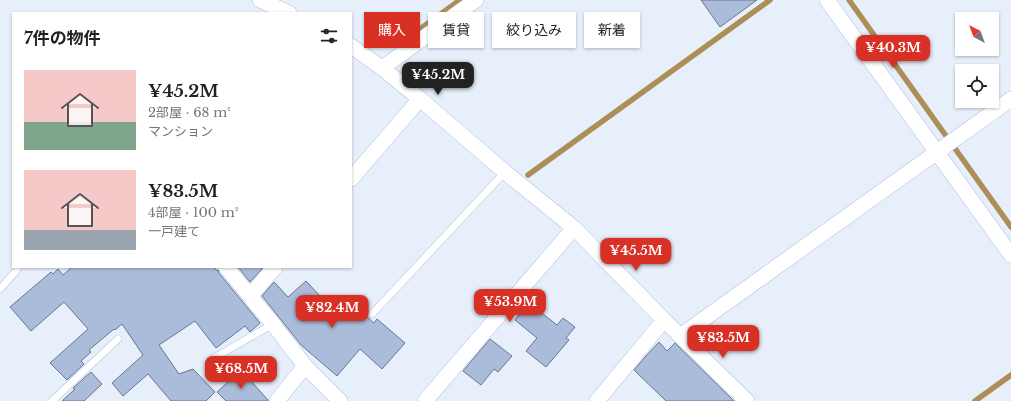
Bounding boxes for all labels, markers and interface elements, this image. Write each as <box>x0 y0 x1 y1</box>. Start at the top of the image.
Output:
chip: 購入 <box>364 12 420 48</box>
chip: 賃貸 <box>428 12 484 48</box>
chip: 絞り込み <box>492 12 576 48</box>
chip: 新着 <box>584 12 640 48</box>
north arrow <box>955 12 999 56</box>
map controls <box>955 12 999 108</box>
icon: filters <box>318 25 340 47</box>
text: 7件の物件 <box>24 28 101 49</box>
pin: ¥40.3M <box>860 35 926 69</box>
text: ¥40.3M <box>865 39 921 56</box>
pin: ¥45.2M <box>405 62 471 96</box>
button: locate <box>955 64 999 108</box>
text: ¥45.2M <box>411 66 465 83</box>
text: ¥45.2M <box>148 81 219 102</box>
icon: home <box>56 86 104 134</box>
text: 2部屋 · 68 m² <box>148 104 231 121</box>
text: マンション <box>148 123 213 140</box>
text: ¥83.5M <box>148 181 218 202</box>
icon: home <box>56 186 104 234</box>
text: 4部屋 · 100 m² <box>148 204 239 221</box>
text: 一戸建て <box>148 223 200 240</box>
pin: ¥45.5M <box>603 238 669 272</box>
text: ¥45.5M <box>609 242 663 259</box>
pin: ¥53.9M <box>477 289 543 323</box>
text: ¥53.9M <box>483 293 537 310</box>
pin: ¥82.4M <box>299 295 365 329</box>
text: ¥82.4M <box>305 299 359 316</box>
pin: ¥83.5M <box>690 325 756 359</box>
text: ¥83.5M <box>696 329 750 346</box>
pin: ¥68.5M <box>208 356 274 390</box>
text: ¥68.5M <box>214 360 268 377</box>

